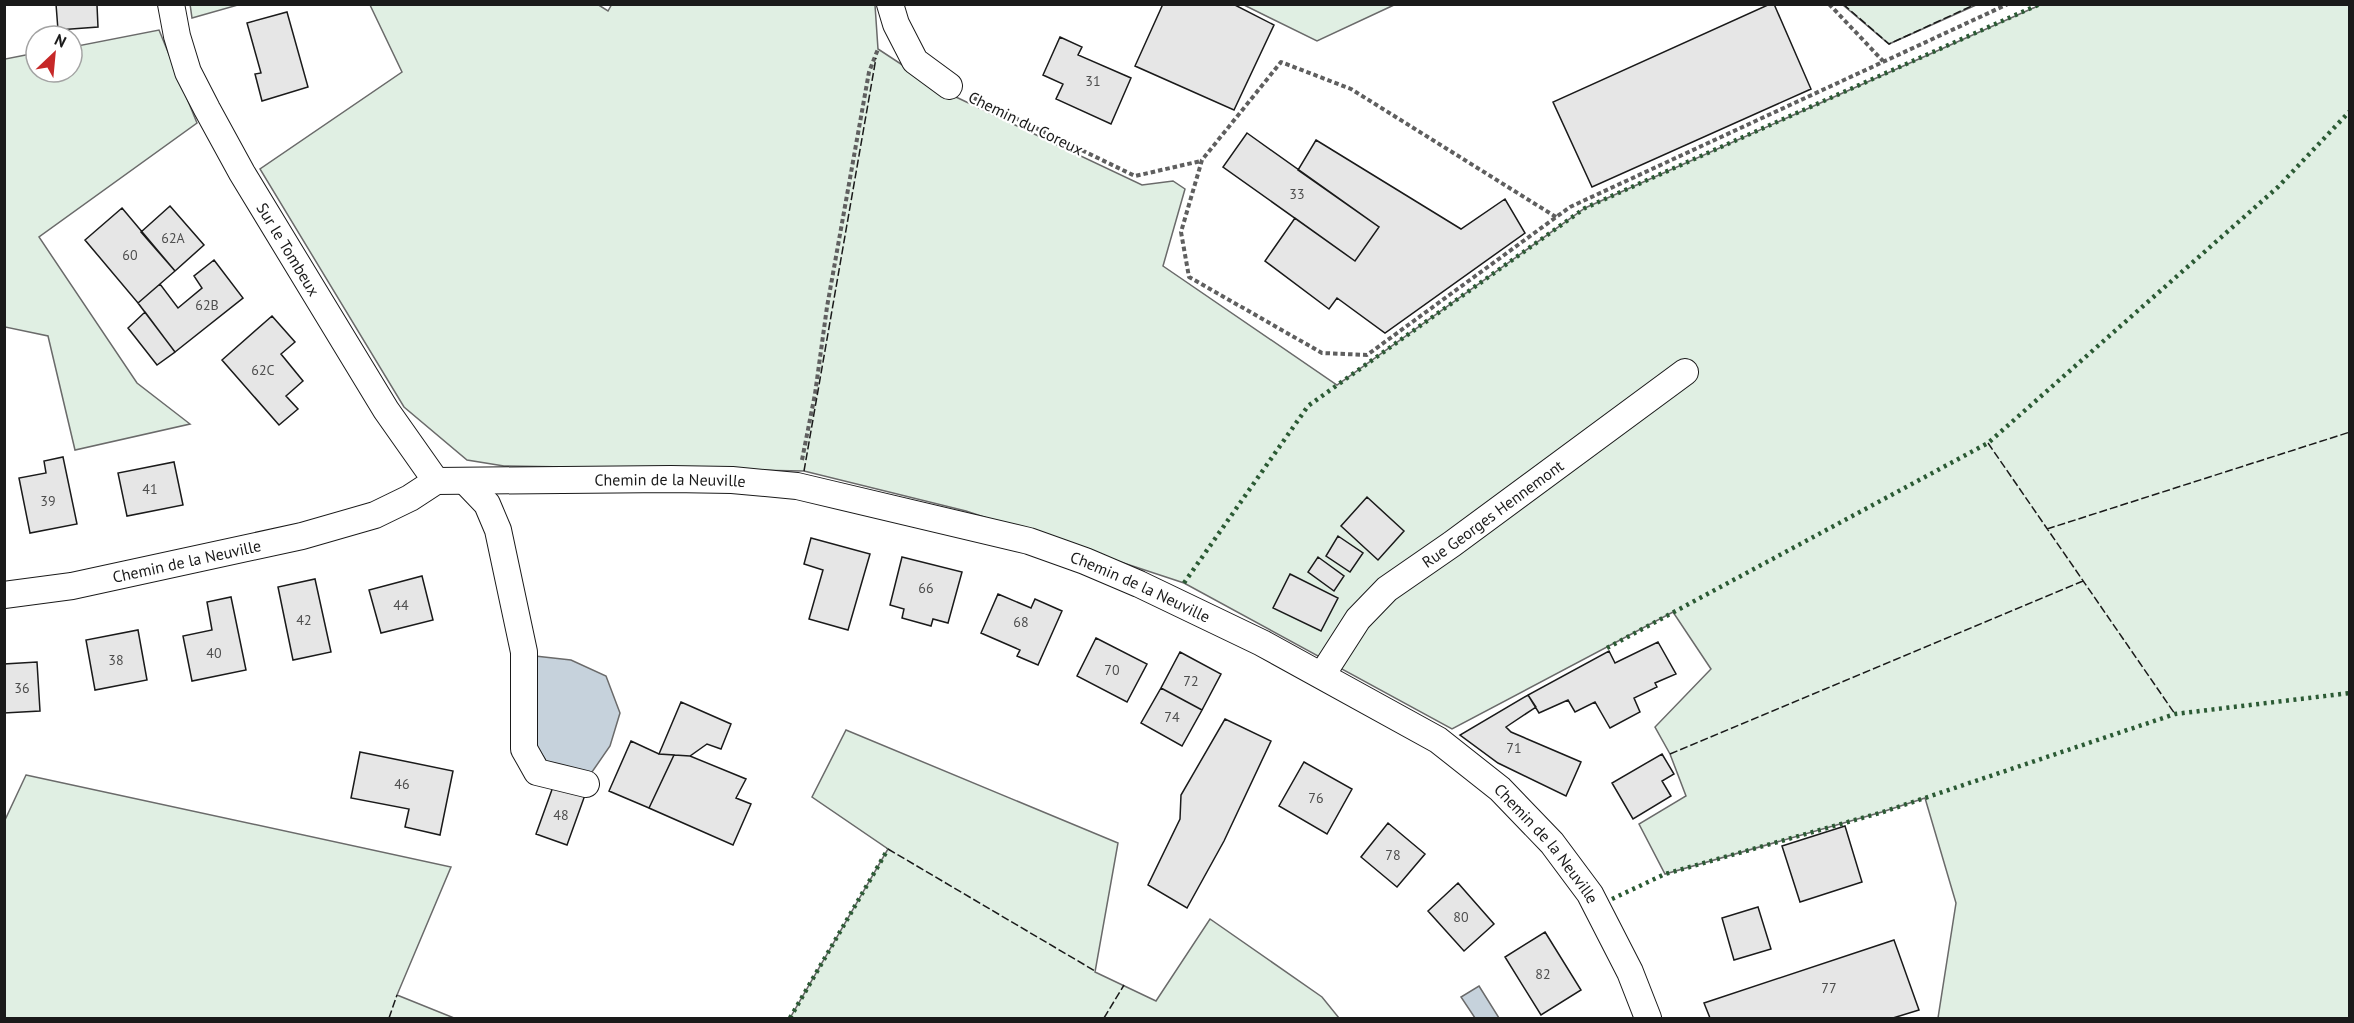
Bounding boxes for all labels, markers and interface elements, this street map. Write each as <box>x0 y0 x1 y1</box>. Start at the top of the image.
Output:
north arrow <box>24 24 84 84</box>
text: N <box>51 29 70 52</box>
house number: 31 <box>1085 72 1101 90</box>
street label: Chemin du Coreux <box>965 87 1087 159</box>
house number: 33 <box>1289 185 1305 203</box>
street label: Sur le Tombeux <box>252 199 324 300</box>
house number: 62A <box>161 229 186 247</box>
house number: 60 <box>122 246 138 264</box>
house number: 62B <box>195 296 219 314</box>
house number: 62C <box>251 361 275 379</box>
street label: Rue Georges Hennemont <box>1418 455 1568 572</box>
street label: Chemin de la Neuville <box>594 469 747 491</box>
house number: 41 <box>142 480 158 498</box>
house number: 39 <box>40 492 56 510</box>
street label: Chemin de la Neuville <box>111 535 263 587</box>
street label: Chemin de la Neuville <box>1068 547 1214 627</box>
house number: 66 <box>918 579 934 597</box>
house number: 44 <box>393 596 409 614</box>
house number: 42 <box>296 611 312 629</box>
house number: 68 <box>1013 613 1029 631</box>
house number: 40 <box>206 644 222 662</box>
house number: 38 <box>108 651 124 669</box>
house number: 70 <box>1104 661 1120 679</box>
house number: 72 <box>1183 672 1199 690</box>
house number: 36 <box>14 679 30 697</box>
house number: 74 <box>1164 708 1180 726</box>
house number: 71 <box>1506 739 1522 757</box>
house number: 46 <box>394 775 410 793</box>
street label: Chemin de la Neuville <box>1490 779 1603 907</box>
house number: 76 <box>1308 789 1324 807</box>
house number: 48 <box>553 806 569 824</box>
house number: 78 <box>1385 846 1401 864</box>
house number: 80 <box>1453 908 1469 926</box>
house number: 82 <box>1535 965 1551 983</box>
house number: 77 <box>1821 979 1837 997</box>

